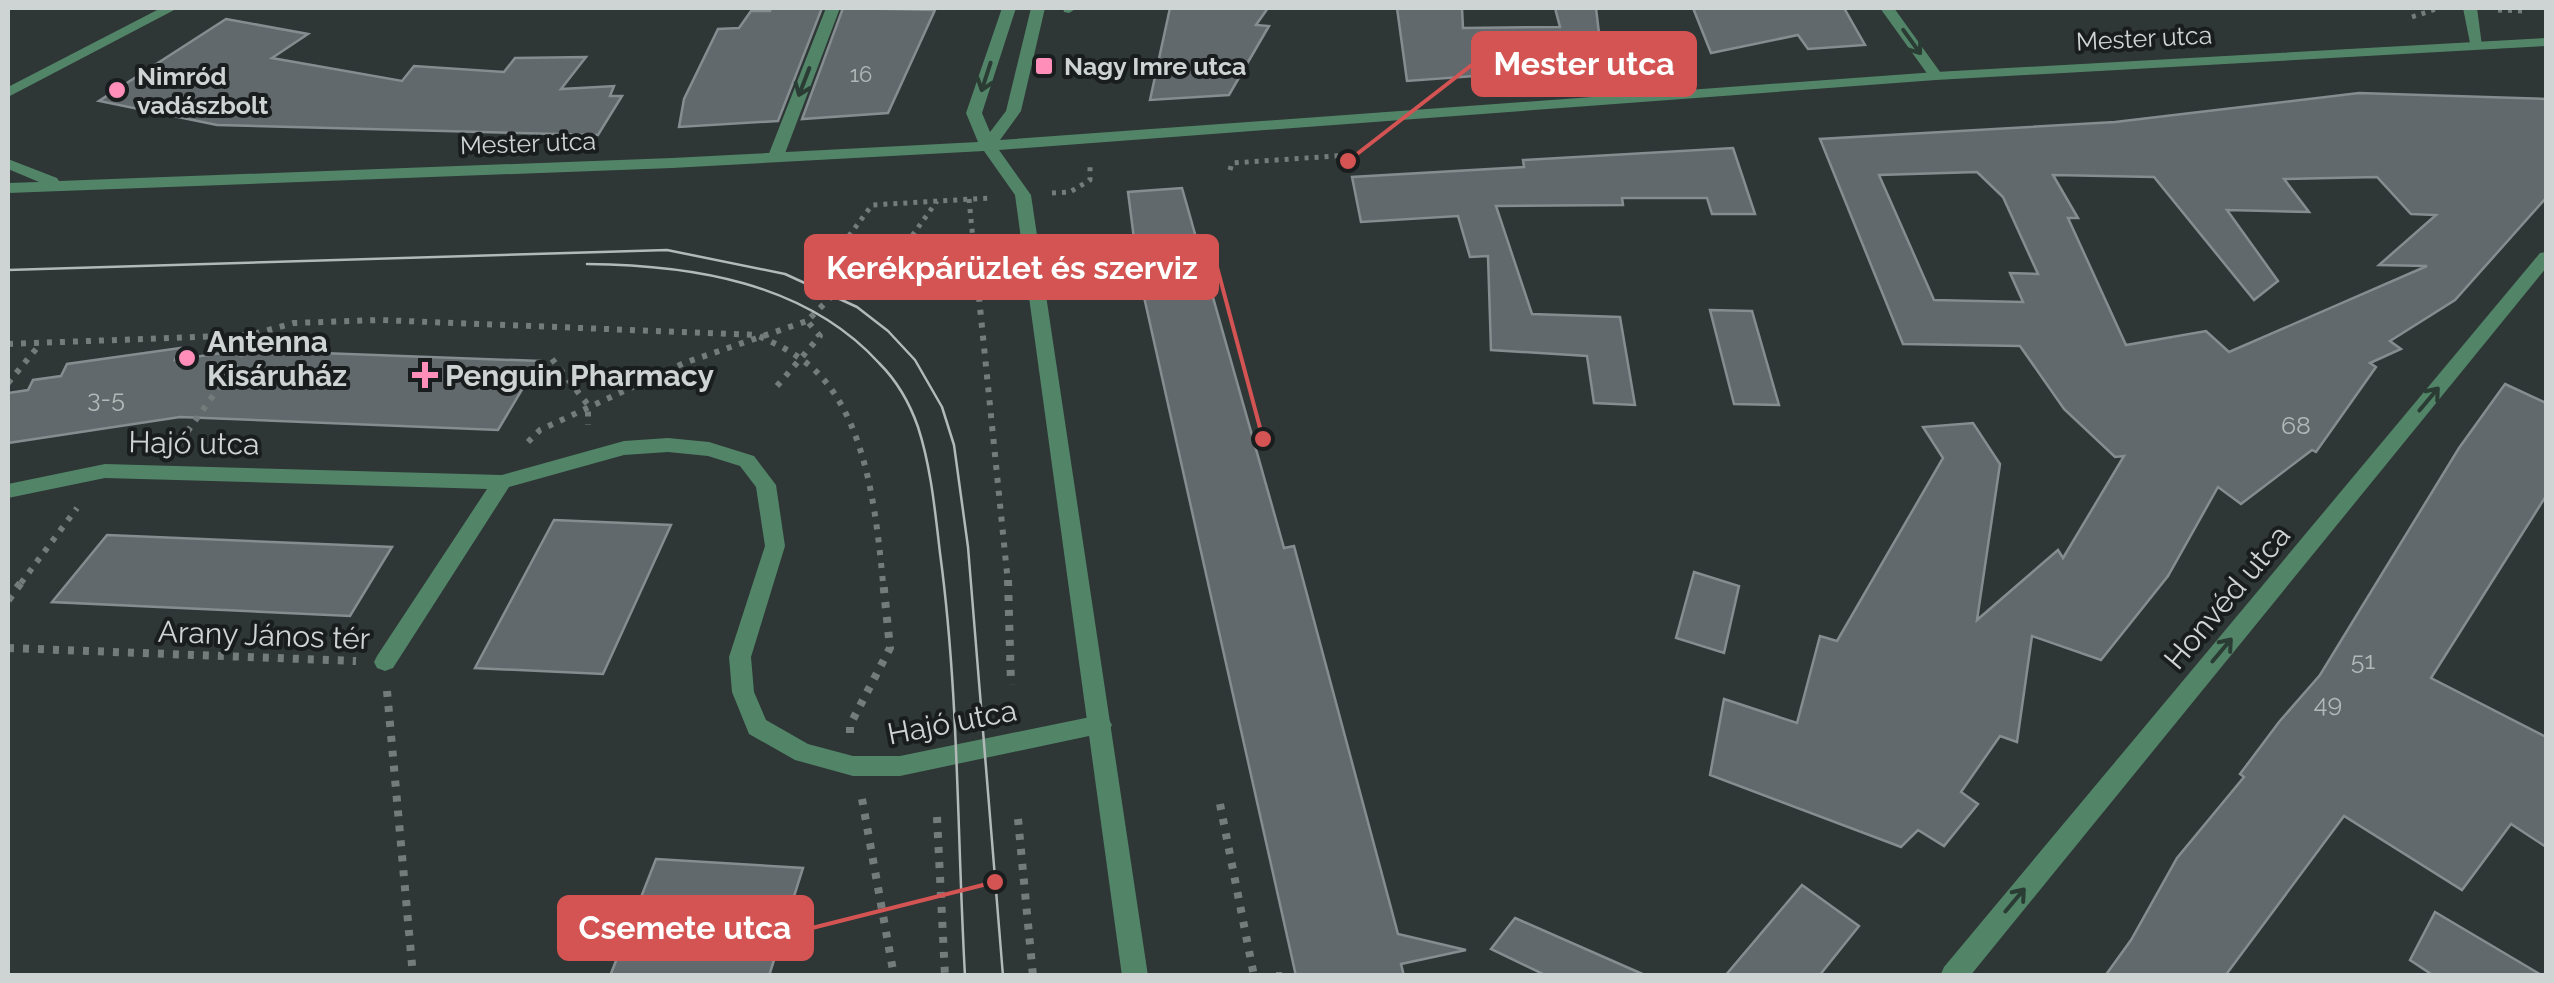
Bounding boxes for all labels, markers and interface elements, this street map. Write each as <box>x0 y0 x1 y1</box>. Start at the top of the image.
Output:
street label: Mester utca <box>2075 19 2213 57</box>
one-way arrow <box>1901 27 1922 55</box>
callout: Mester utca <box>1473 33 1695 95</box>
text: Mester utca <box>1493 45 1675 82</box>
place label: Nagy Imre utca <box>1064 51 1246 81</box>
marker: Nagy Imre utca <box>1033 55 1055 77</box>
place label: Nimród vadászbolt <box>137 61 269 120</box>
house number: 16 <box>850 61 872 87</box>
one-way arrow <box>975 61 993 93</box>
one-way arrow <box>794 66 812 96</box>
marker: Nimród vadászbolt <box>106 79 128 101</box>
street label: Mester utca <box>459 126 597 160</box>
callout: Kerékpárüzlet és szerviz <box>806 236 1217 298</box>
text: Kerékpárüzlet és szerviz <box>826 249 1198 286</box>
place label: Antenna Kisáruház <box>207 324 347 393</box>
marker: Antenna Kisáruház <box>176 347 198 369</box>
place label: Penguin Pharmacy <box>445 358 714 393</box>
marker: Penguin Pharmacy <box>414 364 436 386</box>
house number: 3-5 <box>87 383 125 413</box>
one-way arrow <box>2418 387 2440 413</box>
house number: 68 <box>2281 410 2311 440</box>
street label: Hajó utca <box>128 424 260 462</box>
street label: Honvéd utca <box>2157 518 2297 676</box>
street label: Arany János tér <box>157 614 371 656</box>
one-way arrow <box>2211 637 2233 663</box>
house number: 51 <box>2351 645 2375 675</box>
house number: 49 <box>2314 688 2342 718</box>
street label: Hajó utca <box>884 692 1020 752</box>
one-way arrow <box>2004 888 2026 914</box>
callout: Csemete utca <box>559 897 812 959</box>
text: Csemete utca <box>579 909 791 946</box>

